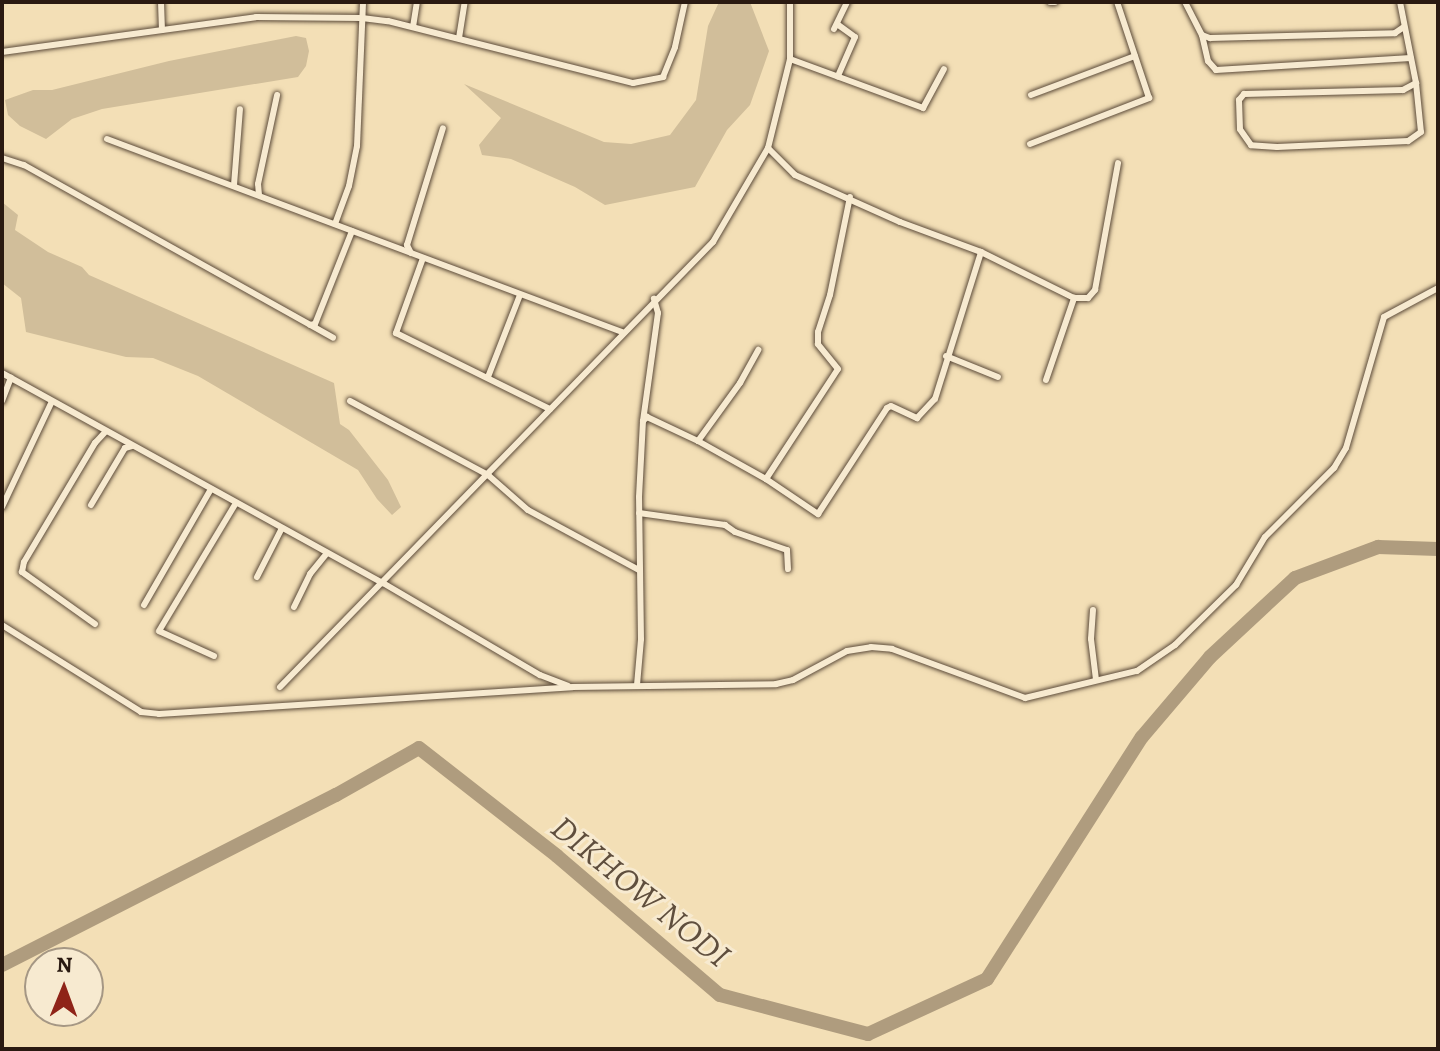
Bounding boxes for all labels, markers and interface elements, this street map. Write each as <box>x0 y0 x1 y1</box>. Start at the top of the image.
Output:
water label: DIKHOW NODI <box>543 806 739 976</box>
north arrow <box>24 947 104 1027</box>
text: N <box>56 950 73 980</box>

